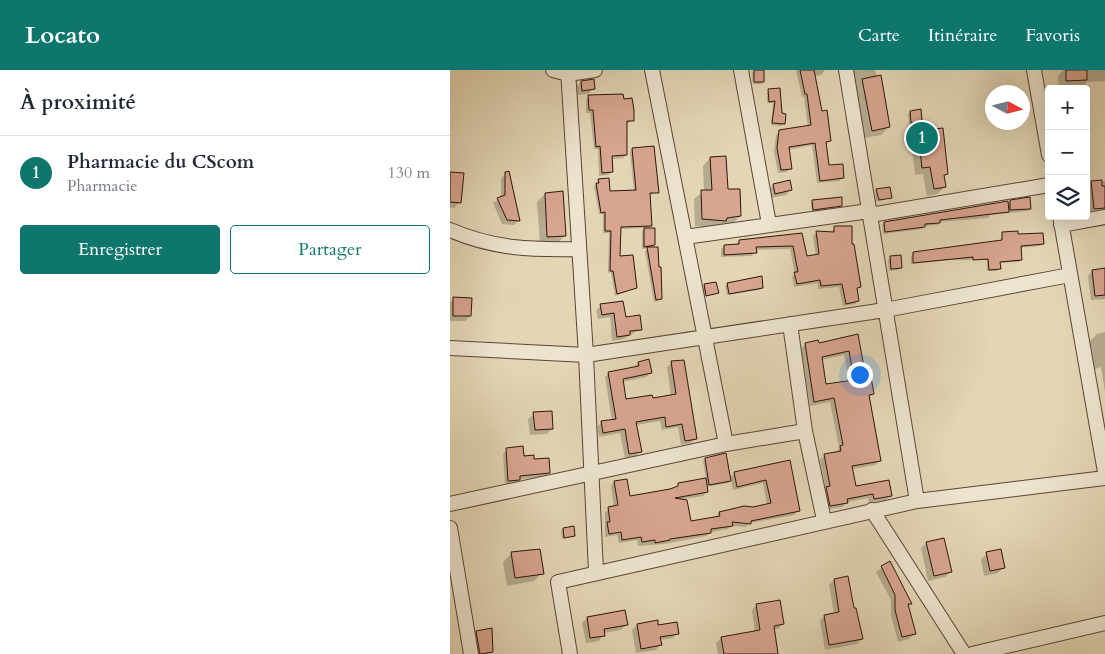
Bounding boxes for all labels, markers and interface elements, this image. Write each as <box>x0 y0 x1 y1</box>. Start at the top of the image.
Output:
text: Locato <box>25 19 100 52</box>
text: Carte <box>858 23 900 48</box>
text: Itinéraire <box>928 23 997 48</box>
text: Favoris <box>1025 23 1080 48</box>
north arrow <box>985 85 1030 130</box>
map controls <box>1045 85 1090 220</box>
button: + <box>1045 85 1090 130</box>
text: À proximité <box>20 88 136 117</box>
pin: 1 <box>906 119 938 157</box>
button: − <box>1045 130 1090 175</box>
text: Pharmacie du CScom <box>67 149 254 175</box>
text: 1 <box>32 162 40 184</box>
text: 130 m <box>388 162 430 184</box>
text: Pharmacie <box>67 175 138 197</box>
button: layers <box>1045 175 1090 220</box>
button: Enregistrer <box>20 225 220 274</box>
button: Partager <box>230 225 430 274</box>
your location <box>847 362 873 388</box>

